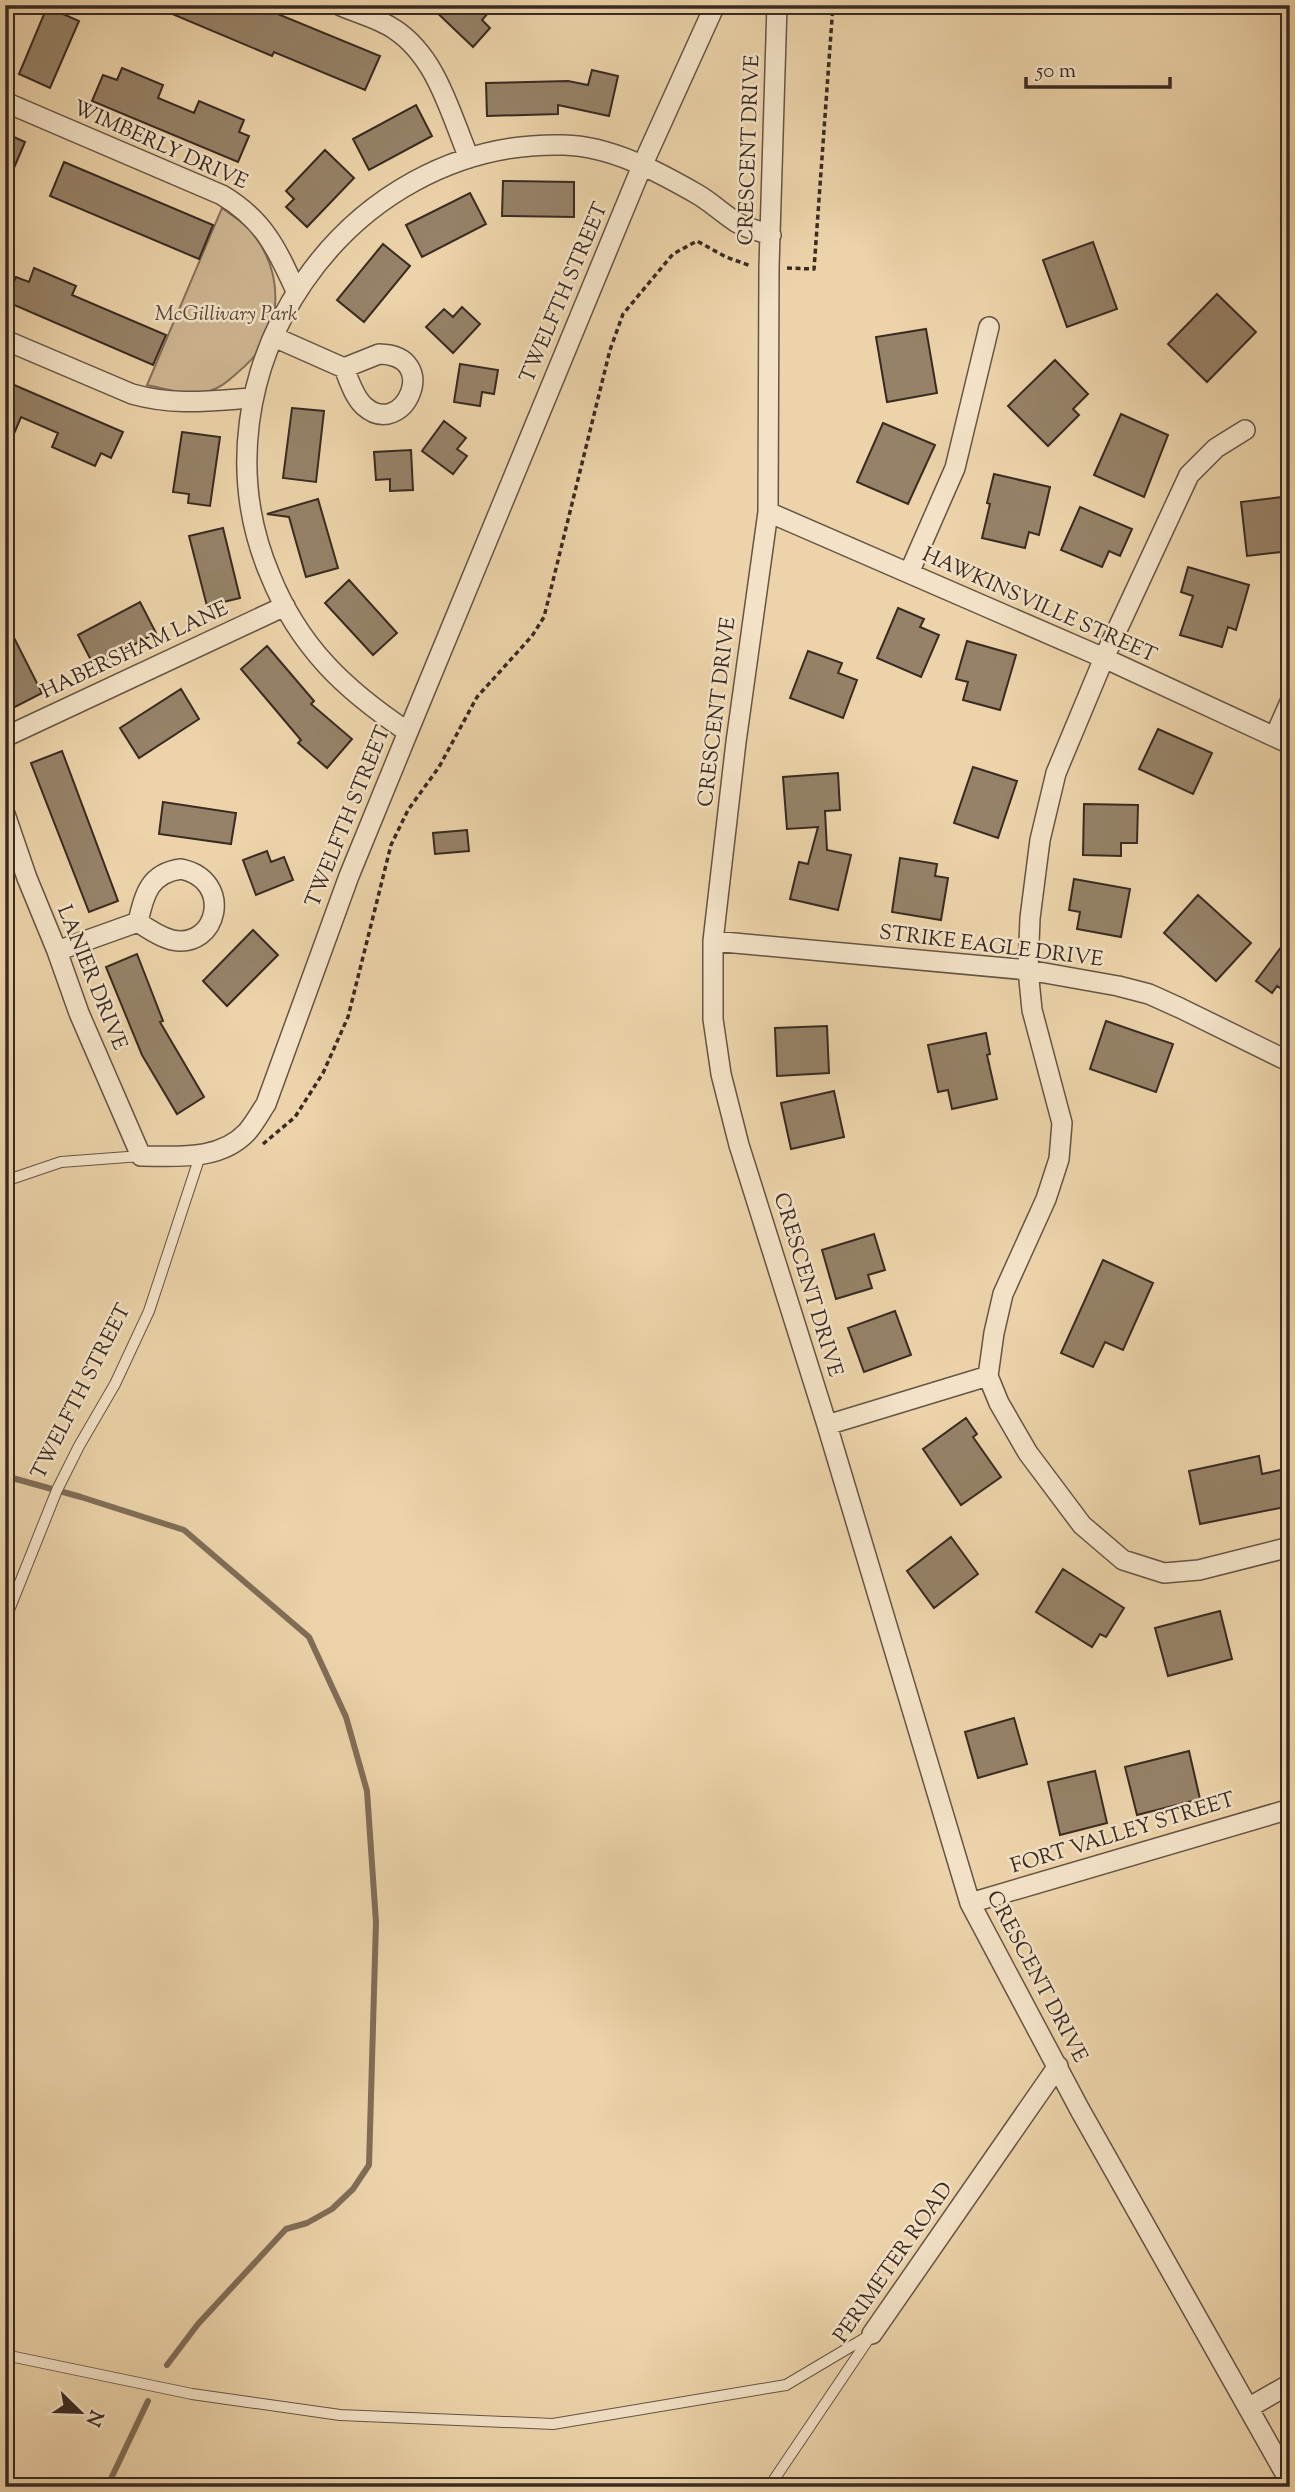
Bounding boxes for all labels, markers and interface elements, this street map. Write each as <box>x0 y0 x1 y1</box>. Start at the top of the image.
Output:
scale bar <box>1026 46 1169 90</box>
street label: CRESCENT DRIVE <box>732 54 768 246</box>
text: 50 m <box>1035 57 1076 87</box>
street label: WIMBERLY DRIVE <box>68 94 253 198</box>
street label: TWELFTH STREET <box>513 198 617 388</box>
park label: McGillivary Park <box>155 300 298 330</box>
street label: HAWKINSVILLE STREET <box>917 541 1161 671</box>
street label: HABERSHAM LANE <box>36 594 234 708</box>
street label: CRESCENT DRIVE <box>691 615 745 809</box>
street label: TWELFTH STREET <box>299 722 399 912</box>
street label: LANIER DRIVE <box>48 901 134 1055</box>
street label: STRIKE EAGLE DRIVE <box>877 918 1105 976</box>
street label: CRESCENT DRIVE <box>765 1189 849 1381</box>
street label: TWELFTH STREET <box>25 1299 139 1485</box>
street label: FORT VALLEY STREET <box>1007 1786 1239 1882</box>
street label: CRESCENT DRIVE <box>978 1886 1094 2069</box>
street label: PERIMETER ROAD <box>827 2176 961 2350</box>
north arrow <box>46 2376 116 2446</box>
text: N <box>78 2405 109 2430</box>

